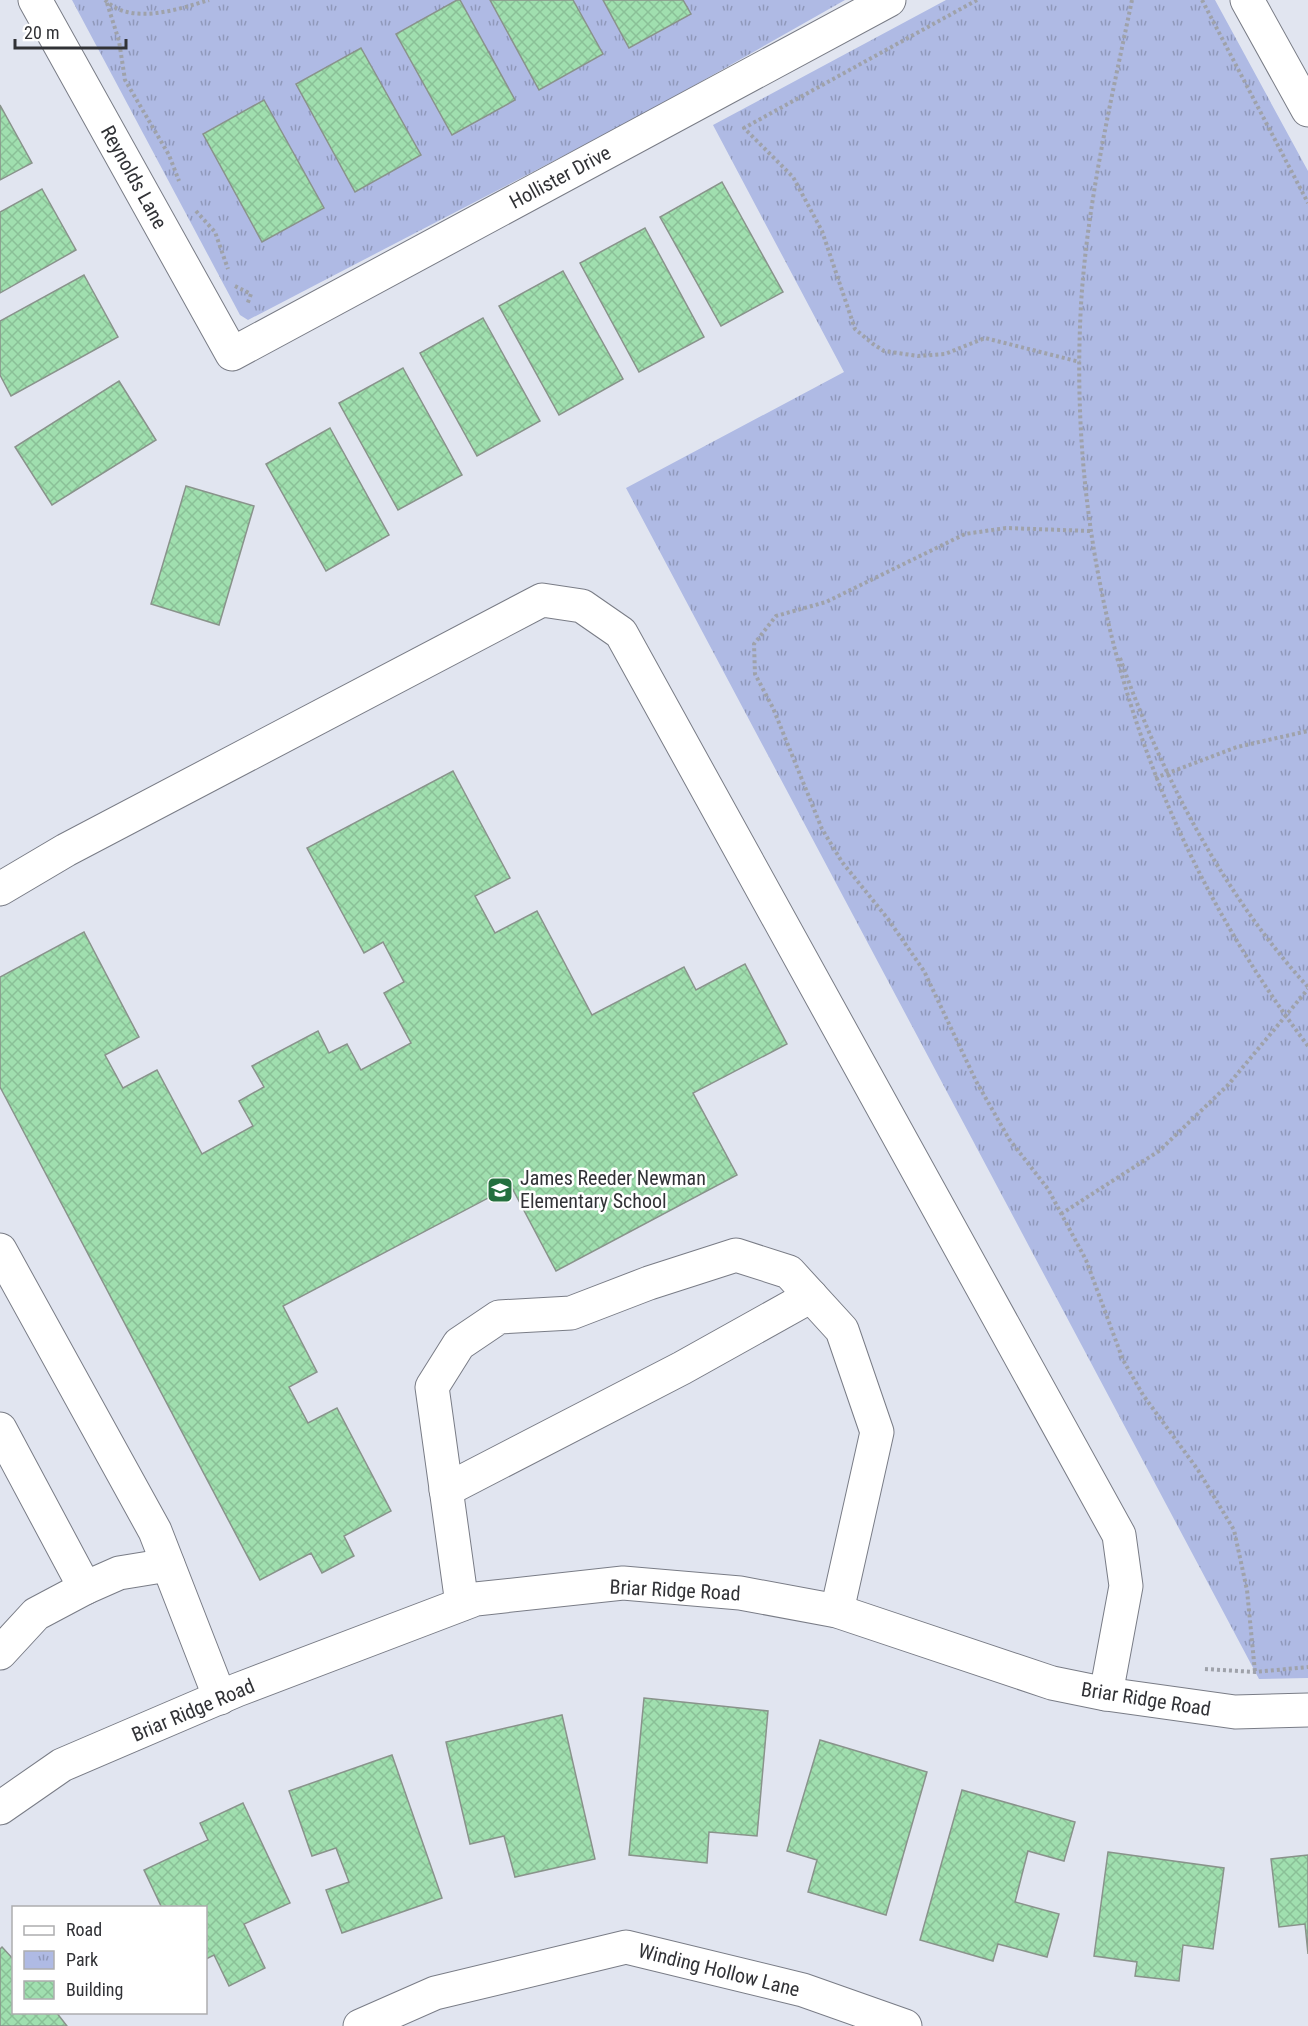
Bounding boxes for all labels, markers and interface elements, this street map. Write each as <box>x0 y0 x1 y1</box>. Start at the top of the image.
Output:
scale bar <box>15 12 126 50</box>
text: 20 m <box>24 22 59 43</box>
street label: Reynolds Lane <box>96 121 172 233</box>
street label: Hollister Drive <box>505 140 615 214</box>
place label: James Reeder Newman Elementary School <box>520 1166 706 1213</box>
school or university icon: James Reeder Newman Elementary School <box>485 1175 515 1205</box>
street label: Briar Ridge Road <box>609 1575 741 1605</box>
street label: Briar Ridge Road <box>128 1673 258 1747</box>
street label: Briar Ridge Road <box>1079 1677 1213 1721</box>
legend <box>12 1906 207 2014</box>
text: Road <box>66 1919 102 1940</box>
street label: Winding Hollow Lane <box>636 1938 802 2002</box>
text: Park <box>66 1949 98 1970</box>
text: Building <box>66 1979 123 2000</box>

